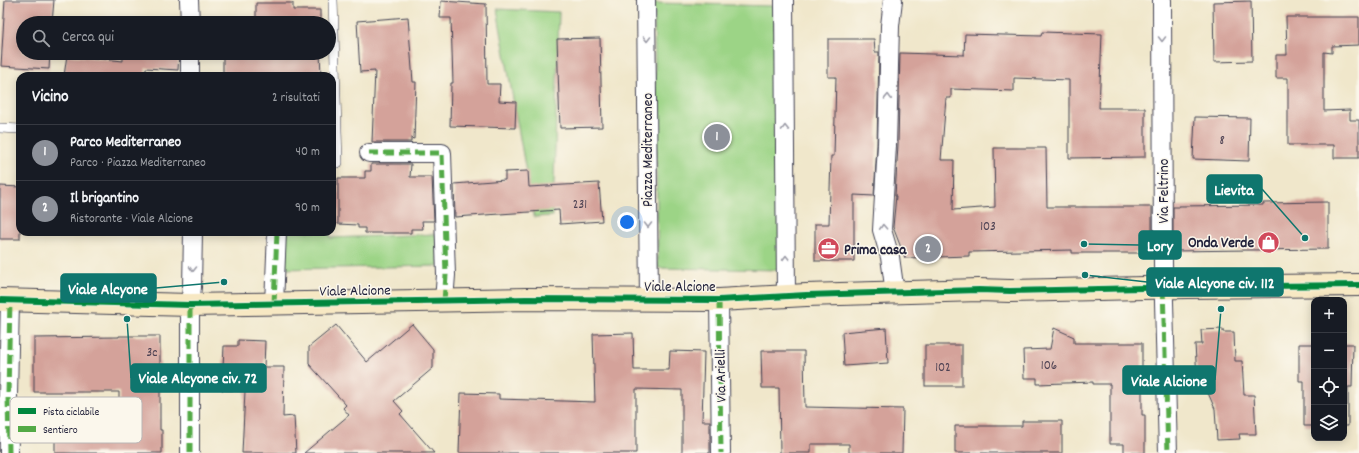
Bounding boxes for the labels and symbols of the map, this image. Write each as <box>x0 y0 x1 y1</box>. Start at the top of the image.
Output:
one-way arrow <box>643 36 651 42</box>
one-way arrow <box>1158 36 1166 42</box>
street label: Piazza Mediterraneo <box>638 93 660 207</box>
one-way arrow <box>884 94 892 100</box>
pin: 1 <box>704 122 730 152</box>
one-way arrow <box>781 125 789 131</box>
house number: 8 <box>1219 132 1225 151</box>
street label: Via Feltrino <box>1154 158 1176 223</box>
callout: Lievita <box>1207 175 1262 203</box>
text: Lievita <box>1214 180 1255 203</box>
house number: 231 <box>573 196 587 215</box>
your location <box>617 212 637 232</box>
house number: 103 <box>980 218 996 237</box>
one-way arrow <box>644 222 652 228</box>
one-way arrow <box>878 224 887 230</box>
shop icon: Onda Verde <box>1256 229 1282 255</box>
callout: Lory <box>1139 231 1181 259</box>
place label: Onda Verde <box>1188 233 1254 255</box>
pin: 2 <box>915 234 941 264</box>
office icon: Prima casa <box>815 236 841 262</box>
text: Lory <box>1147 236 1175 259</box>
place label: Prima casa <box>844 240 907 262</box>
one-way arrow <box>782 255 790 261</box>
one-way arrow <box>189 266 197 272</box>
callout: Viale Alcyone civ. 112 <box>1147 268 1283 296</box>
text: Viale Alcyone civ. 112 <box>1155 273 1275 296</box>
callout: Viale Alcyone <box>61 274 156 302</box>
street label: Viale Alcione <box>644 277 716 299</box>
text: Viale Alcyone <box>68 279 148 302</box>
street label: Viale Alcione <box>319 280 391 304</box>
house number: 3c <box>147 344 158 363</box>
street label: Via Arielli <box>711 349 733 403</box>
house number: 106 <box>1041 357 1057 376</box>
house number: 102 <box>935 359 951 378</box>
callout: Viale Alcyone civ. 72 <box>131 364 266 392</box>
callout: Viale Alcione <box>1123 366 1215 394</box>
text: Viale Alcyone civ. 72 <box>139 368 257 391</box>
text: Viale Alcione <box>1131 371 1207 394</box>
legend <box>10 397 142 443</box>
text: Pista ciclabile <box>43 405 99 421</box>
text: Sentiero <box>43 423 78 439</box>

